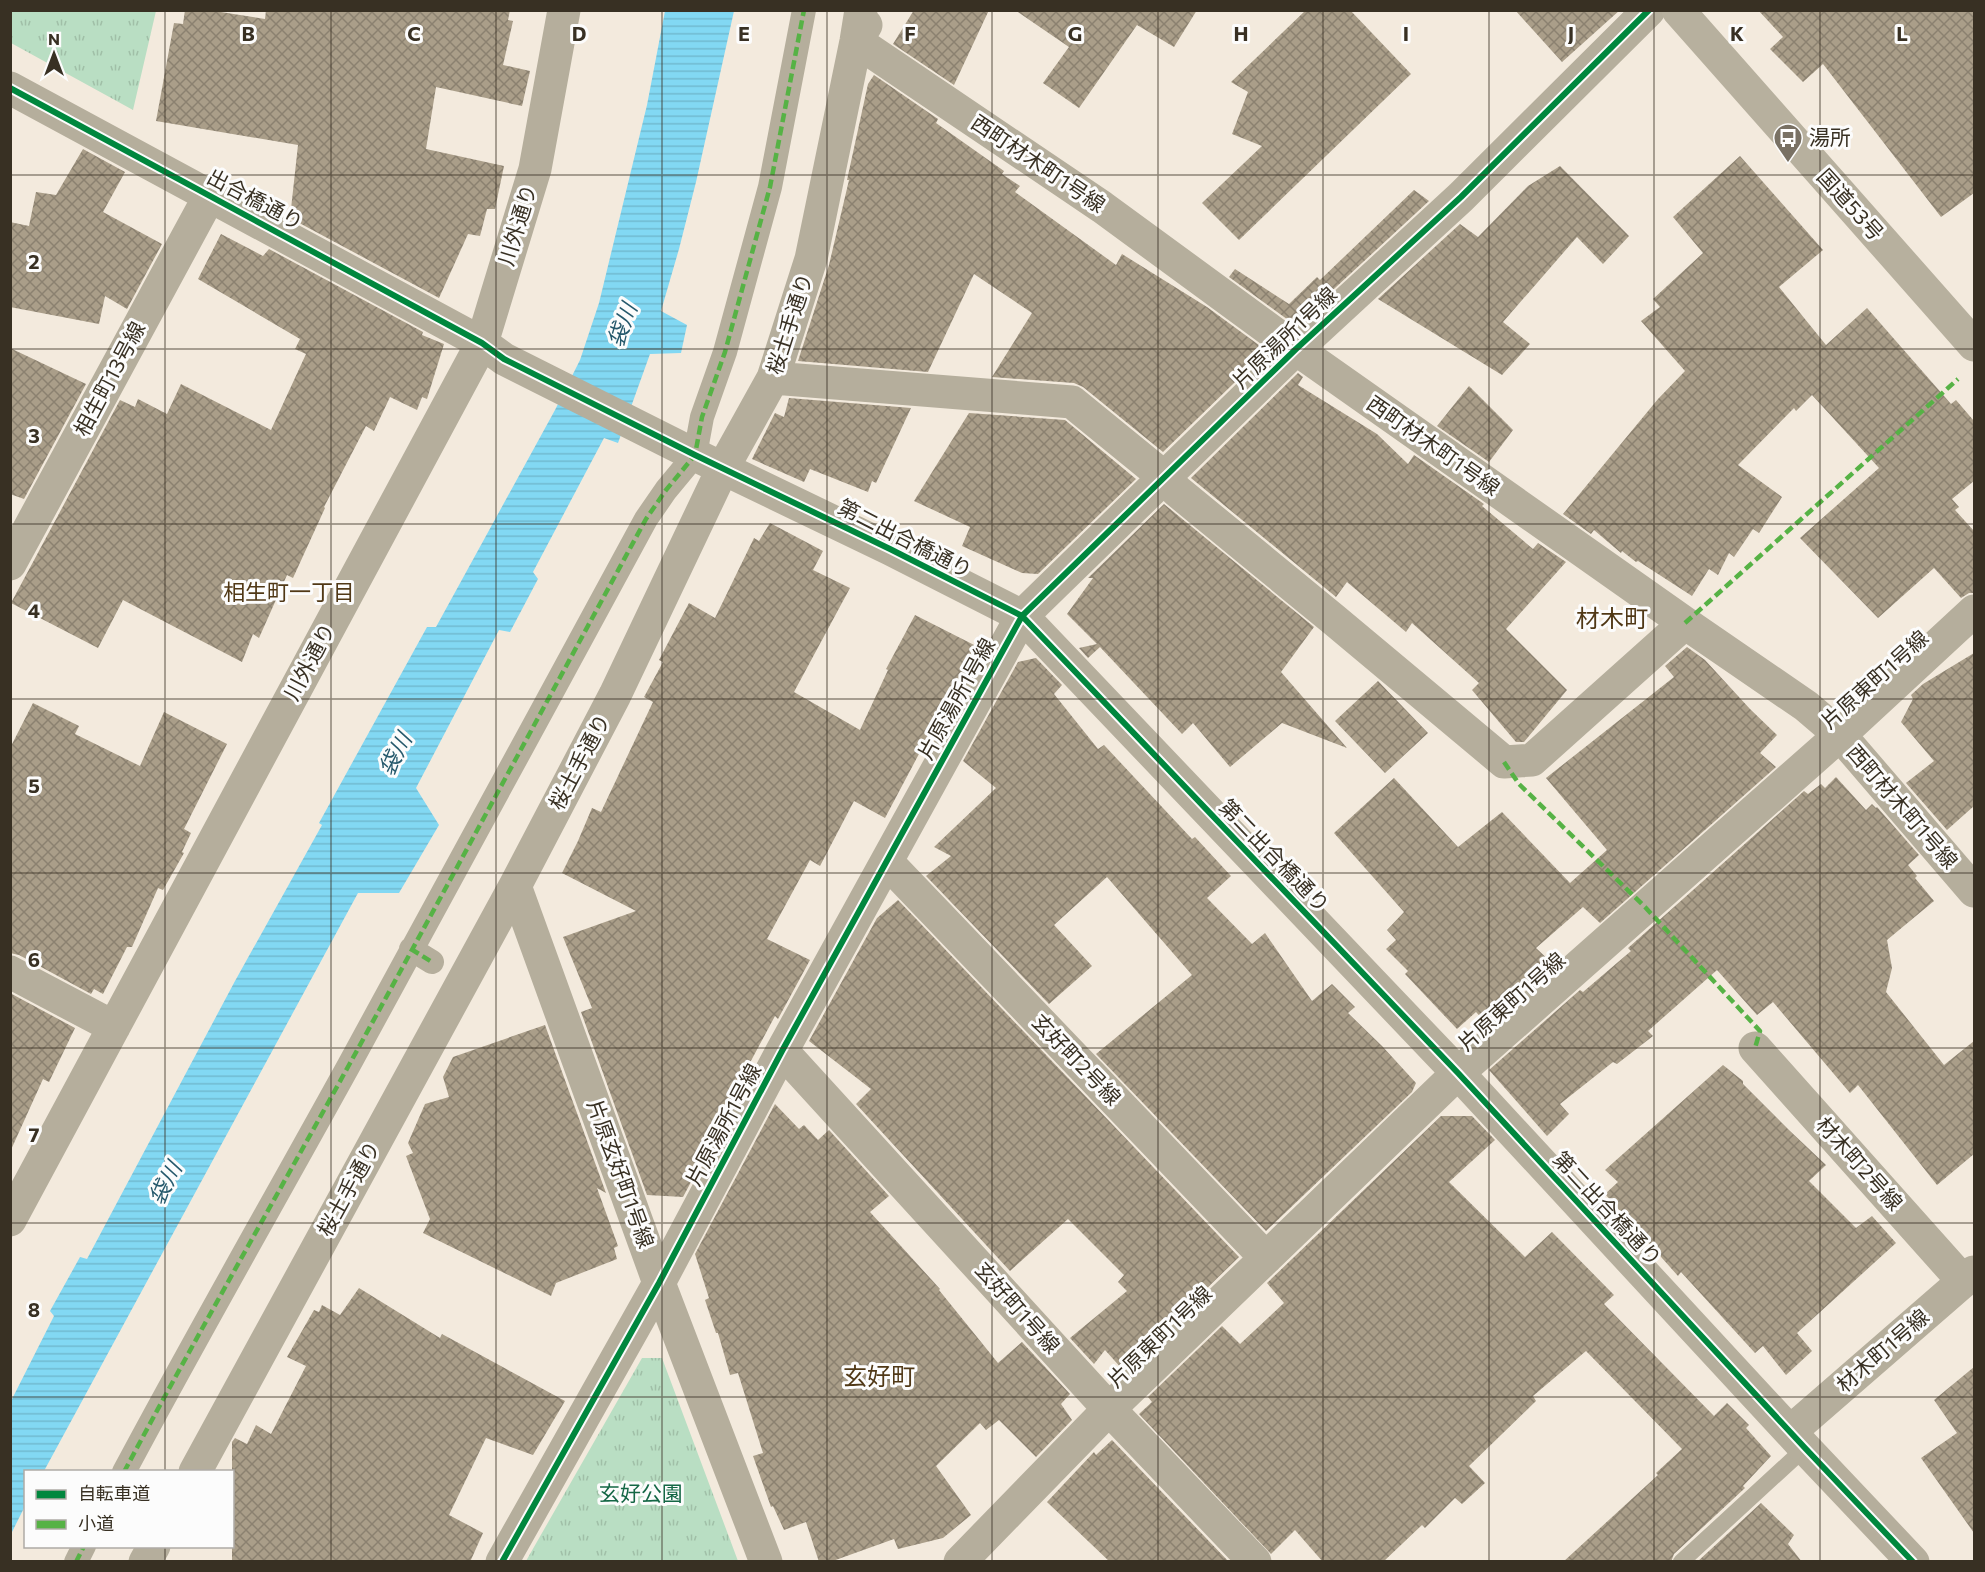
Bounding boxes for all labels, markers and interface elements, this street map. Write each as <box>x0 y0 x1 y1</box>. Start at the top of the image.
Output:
text: B <box>241 21 255 45</box>
text: C <box>407 21 421 45</box>
text: D <box>572 21 586 45</box>
text: E <box>738 21 750 45</box>
text: F <box>904 21 916 45</box>
text: G <box>1068 21 1082 45</box>
text: H <box>1234 21 1249 45</box>
text: I <box>1403 21 1409 45</box>
text: J <box>1568 21 1574 45</box>
text: K <box>1730 21 1744 45</box>
text: L <box>1896 21 1908 45</box>
north arrow <box>24 24 84 84</box>
text: N <box>48 29 60 48</box>
street label: 西町材木町1号線 <box>967 109 1110 217</box>
bus stop icon: 湯所 <box>1772 122 1804 164</box>
place label: 湯所 <box>1809 124 1851 149</box>
street label: 出合橋通り <box>203 163 308 234</box>
street label: 国道53号 <box>1813 163 1890 245</box>
street label: 川外通り <box>492 181 541 268</box>
text: 2 <box>28 249 40 273</box>
street label: 桜土手通り <box>760 270 817 377</box>
street label: 片原湯所1号線 <box>1227 281 1341 393</box>
water label: 袋川 <box>601 298 643 350</box>
street label: 相生町13号線 <box>68 317 149 440</box>
street label: 西町材木町1号線 <box>1363 390 1505 500</box>
text: 3 <box>28 423 40 447</box>
street label: 第二出合橋通り <box>835 493 977 582</box>
district label: 相生町一丁目 <box>223 578 355 605</box>
text: 4 <box>28 598 40 622</box>
district label: 材木町 <box>1576 603 1648 632</box>
street label: 川外通り <box>278 618 339 704</box>
street label: 片原東町1号線 <box>1815 624 1933 733</box>
street label: 片原湯所1号線 <box>912 633 999 763</box>
street label: 桜土手通り <box>543 709 614 814</box>
water label: 袋川 <box>372 726 418 780</box>
street label: 西町材木町1号線 <box>1843 739 1964 873</box>
text: 5 <box>28 773 40 797</box>
street label: 第二出合橋通り <box>1215 793 1335 917</box>
street label: 片原東町1号線 <box>1452 946 1570 1055</box>
text: 6 <box>28 947 40 971</box>
street label: 玄好町2号線 <box>1028 1008 1127 1110</box>
street label: 片原湯所1号線 <box>680 1059 765 1190</box>
street label: 片原玄好町1号線 <box>583 1096 660 1251</box>
street label: 材木町2号線 <box>1812 1111 1908 1215</box>
text: 7 <box>29 1122 40 1146</box>
street label: 桜土手通り <box>311 1136 384 1240</box>
street label: 第二出合橋通り <box>1549 1146 1667 1270</box>
water label: 袋川 <box>142 1155 188 1209</box>
street label: 玄好町1号線 <box>971 1256 1066 1358</box>
street label: 片原東町1号線 <box>1102 1280 1216 1392</box>
text: 8 <box>28 1297 40 1321</box>
street label: 材木町1号線 <box>1831 1303 1933 1397</box>
district label: 玄好町 <box>843 1361 915 1390</box>
legend <box>24 1470 234 1548</box>
park label: 玄好公園 <box>599 1480 683 1505</box>
text: 自転車道 <box>78 1482 150 1504</box>
text: 小道 <box>78 1512 114 1534</box>

